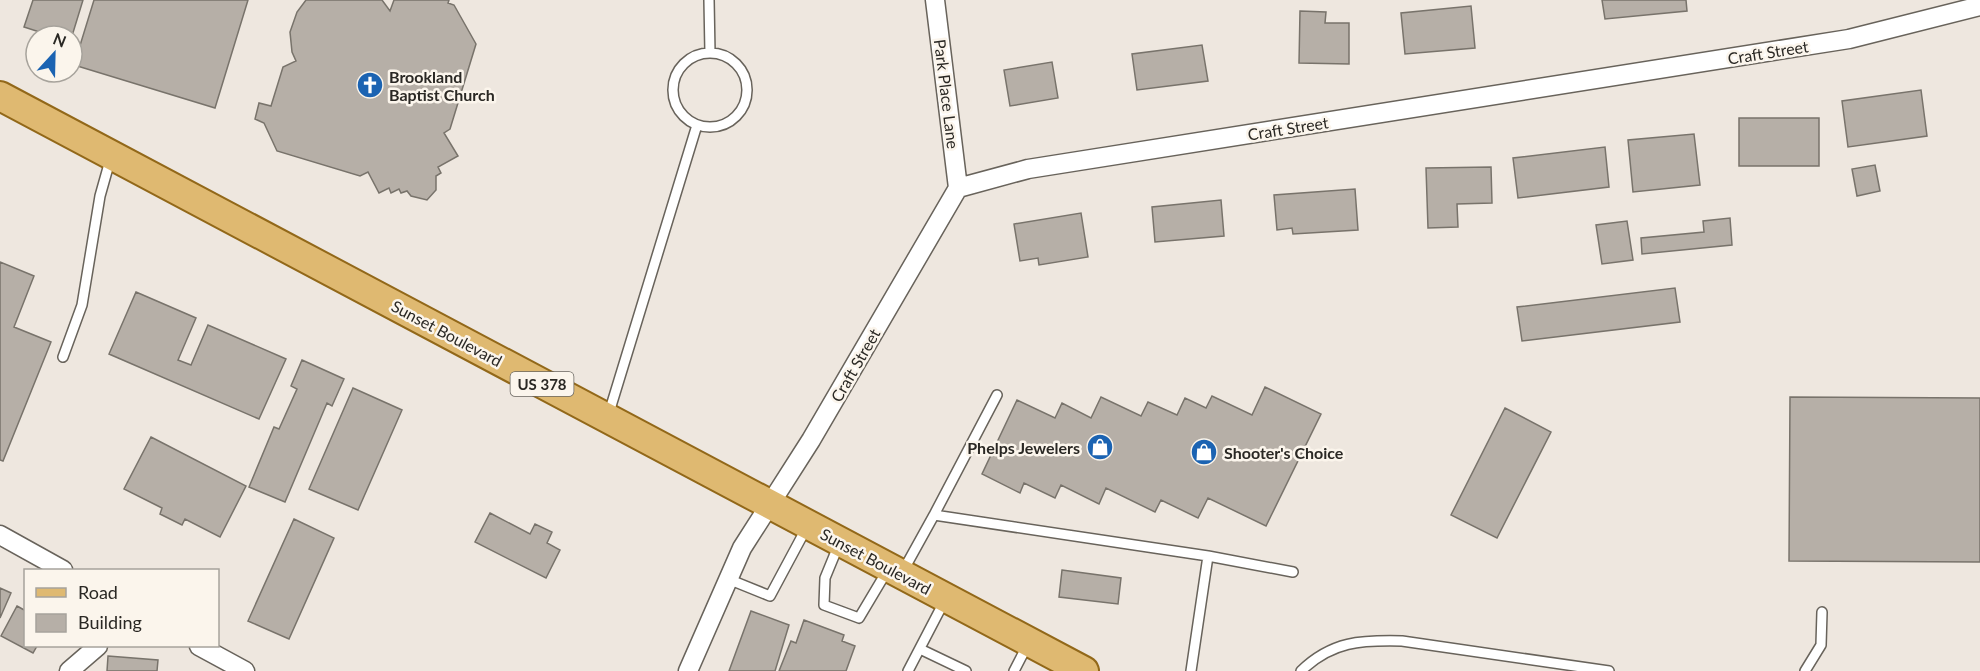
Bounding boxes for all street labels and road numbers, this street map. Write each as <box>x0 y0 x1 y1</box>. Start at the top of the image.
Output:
street label: Craft Street <box>1726 36 1810 68</box>
street label: Park Place Lane <box>931 38 963 150</box>
street label: Craft Street <box>1246 112 1330 144</box>
street label: Sunset Boulevard <box>389 296 505 370</box>
street label: Craft Street <box>826 325 884 405</box>
road number: US 378 <box>510 372 574 396</box>
street label: Sunset Boulevard <box>818 524 934 598</box>

